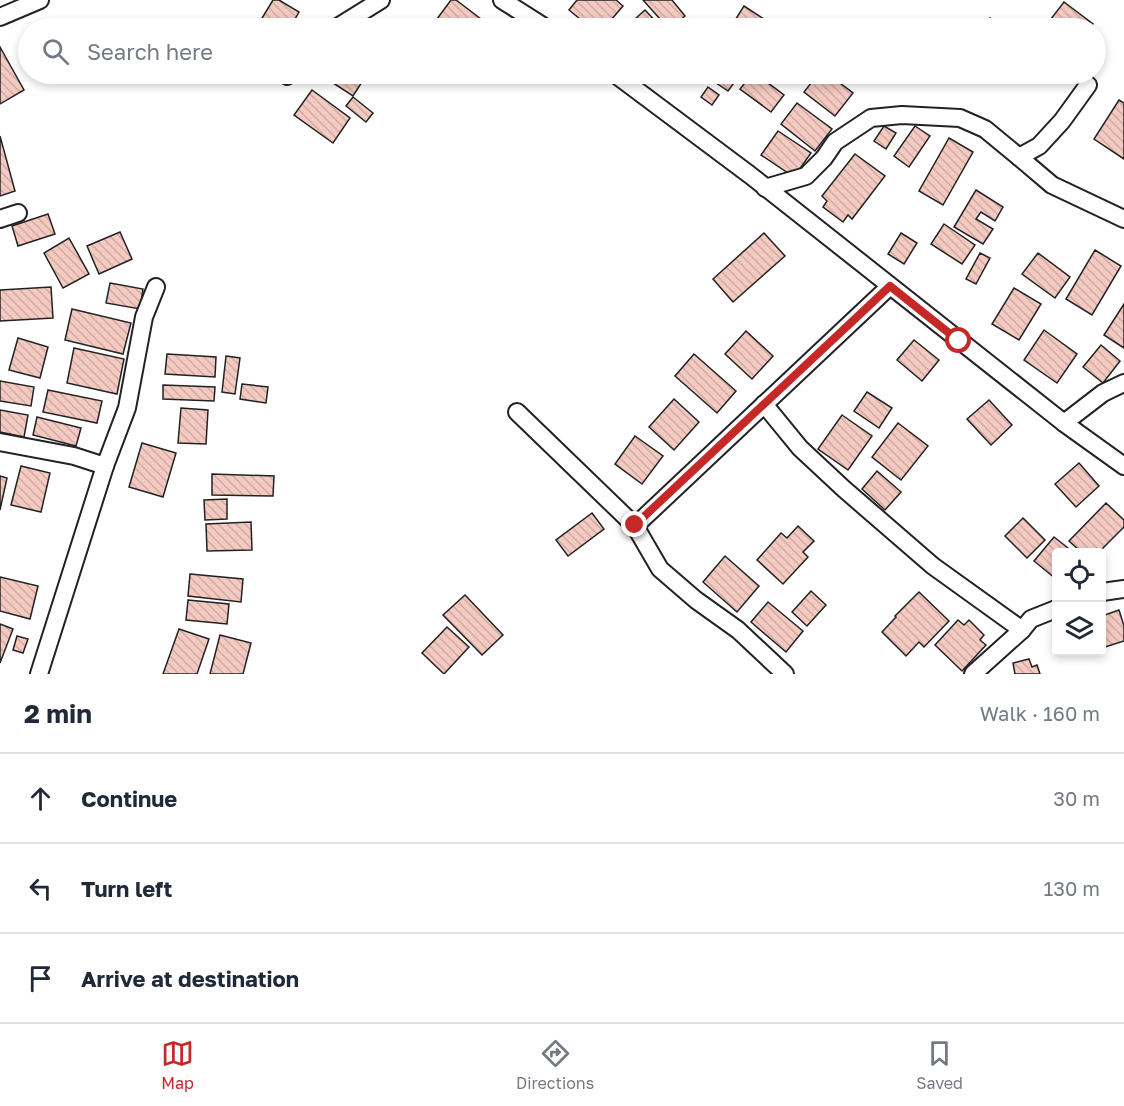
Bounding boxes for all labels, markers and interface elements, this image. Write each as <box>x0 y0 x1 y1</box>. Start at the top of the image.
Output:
search box <box>18 18 1106 84</box>
icon: search <box>39 35 72 68</box>
text: Search here <box>87 38 213 65</box>
route start <box>945 327 971 353</box>
route end <box>621 511 647 537</box>
map controls <box>1052 548 1106 656</box>
button: locate <box>1052 548 1106 602</box>
button: layers <box>1052 602 1106 656</box>
text: 2 min <box>24 698 92 729</box>
text: Walk · 160 m <box>980 701 1100 725</box>
icon: ahead <box>24 782 57 815</box>
text: Continue <box>81 785 177 812</box>
text: 30 m <box>1053 786 1100 810</box>
icon: left <box>24 872 57 905</box>
text: Turn left <box>81 875 172 902</box>
text: 130 m <box>1044 876 1100 900</box>
icon: arrive <box>24 962 57 995</box>
text: Arrive at destination <box>81 965 299 992</box>
tab: Map <box>161 1037 194 1093</box>
tab: Directions <box>516 1037 594 1093</box>
tab: Saved <box>916 1037 963 1093</box>

